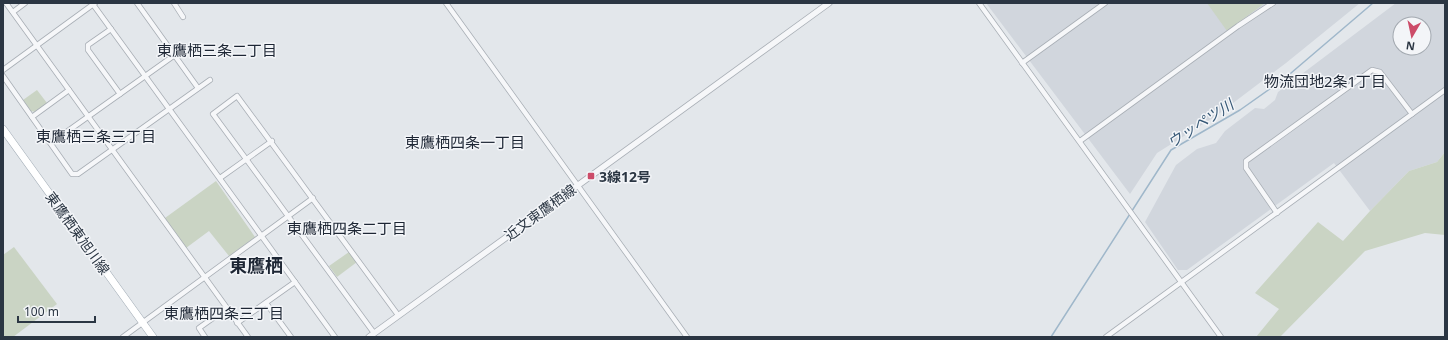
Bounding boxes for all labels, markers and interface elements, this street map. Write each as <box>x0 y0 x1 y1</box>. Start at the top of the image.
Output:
north arrow <box>1392 16 1432 56</box>
text: N <box>1405 38 1416 54</box>
district label: 東鷹栖三条二丁目 <box>157 40 277 60</box>
district label: 物流団地2条1丁目 <box>1264 71 1386 91</box>
water label: ウッペツ川 <box>1163 93 1239 152</box>
district label: 東鷹栖三条三丁目 <box>36 126 156 146</box>
district label: 東鷹栖四条一丁目 <box>405 132 525 152</box>
place label: 3線12号 <box>599 167 651 186</box>
marker: 3線12号 <box>586 171 596 181</box>
street label: 近文東鷹栖線 <box>500 180 580 244</box>
street label: 東鷹栖東旭川線 <box>42 188 114 278</box>
district label: 東鷹栖四条二丁目 <box>287 218 407 238</box>
district label: 東鷹栖 <box>229 253 283 277</box>
scale bar <box>18 298 95 324</box>
text: 100 m <box>24 303 59 320</box>
district label: 東鷹栖四条三丁目 <box>164 303 284 323</box>

